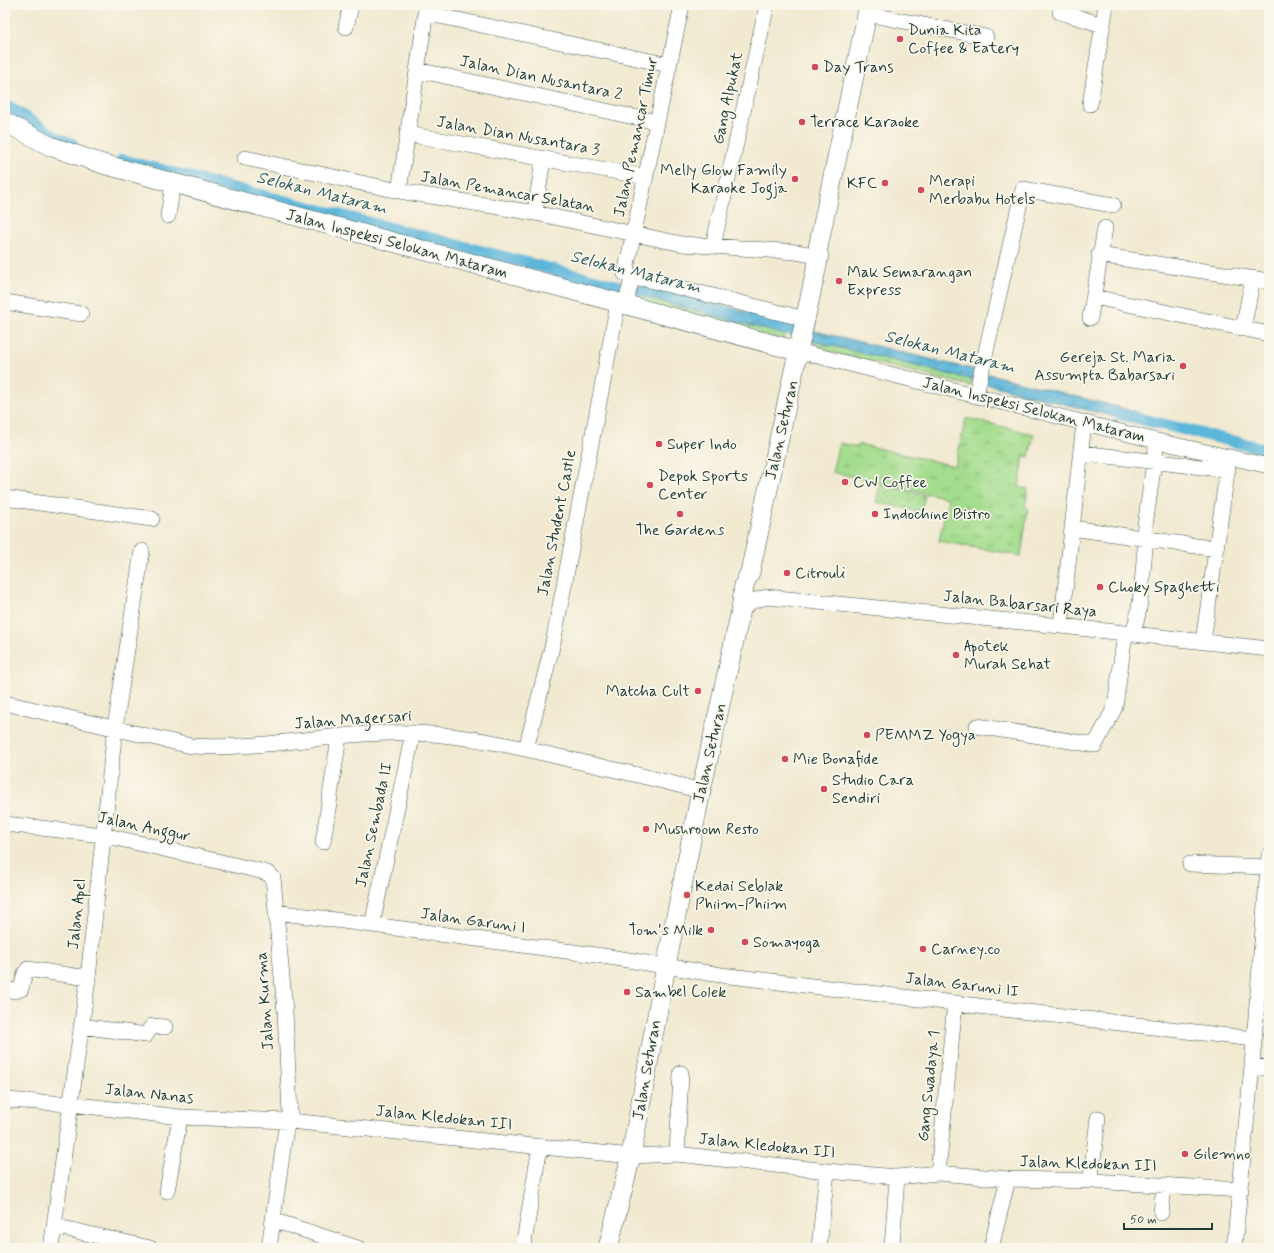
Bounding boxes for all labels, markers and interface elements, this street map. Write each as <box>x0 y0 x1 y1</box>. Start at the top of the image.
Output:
place label: Dunia Kita Coffee & Eatery <box>908 20 1019 59</box>
marker: Dunia Kita Coffee & Eatery <box>895 34 905 44</box>
street label: Gang Alpukat <box>708 49 749 146</box>
street label: Jalan Dian Nusantara 2 <box>458 51 624 106</box>
street label: Jalan Pemancar Timur <box>609 55 663 219</box>
place label: Day Trans <box>823 57 893 78</box>
marker: Day Trans <box>810 62 820 72</box>
street label: Jalan Dian Nusantara 3 <box>435 111 601 161</box>
place label: Terrace Karaoke <box>810 112 920 133</box>
marker: Terrace Karaoke <box>797 117 807 127</box>
place label: Melly Glow Family Karaoke Jogja <box>660 160 787 200</box>
water label: Selokan Mataram <box>254 166 390 220</box>
street label: Jalan Pemancar Selatan <box>419 166 597 218</box>
place label: Merapi Merbabu Hotels <box>929 171 1035 210</box>
place label: KFC <box>847 173 877 194</box>
marker: Melly Glow Family Karaoke Jogja <box>790 174 800 184</box>
marker: KFC <box>880 178 890 188</box>
marker: Merapi Merbabu Hotels <box>916 185 926 195</box>
street label: Jalan Inspeksi Selokan Mataram <box>284 204 510 284</box>
water label: Selokan Mataram <box>568 245 704 299</box>
place label: Mak Semarangan Express <box>847 262 972 301</box>
marker: Mak Semarangan Express <box>834 276 844 286</box>
water label: Selokan Mataram <box>882 325 1018 379</box>
place label: Gereja St. Maria Assumpta Babarsari <box>1034 347 1175 386</box>
marker: Gereja St. Maria Assumpta Babarsari <box>1178 361 1188 371</box>
street label: Jalan Inspeksi Selokan Mataram <box>920 372 1148 448</box>
street label: Jalan Seturan <box>760 378 804 482</box>
place label: Super Indo <box>667 434 737 455</box>
marker: Super Indo <box>654 439 664 449</box>
street label: Jalan Student Castle <box>533 448 582 598</box>
place label: Depok Sports Center <box>658 466 748 505</box>
place label: CW Coffee <box>853 472 928 493</box>
marker: CW Coffee <box>840 477 850 487</box>
marker: Depok Sports Center <box>645 480 655 490</box>
place label: Indochine Bistro <box>883 504 990 525</box>
marker: The Gardens <box>675 509 685 519</box>
marker: Indochine Bistro <box>870 509 880 519</box>
place label: The Gardens <box>635 520 725 541</box>
place label: Citrouli <box>795 563 845 584</box>
marker: Citrouli <box>782 568 792 578</box>
place label: Choky Spaghetti <box>1108 577 1220 599</box>
marker: Choky Spaghetti <box>1095 582 1105 592</box>
street label: Jalan Babarsari Raya <box>942 585 1098 623</box>
place label: Apotek Murah Sehat <box>964 636 1052 675</box>
marker: Apotek Murah Sehat <box>951 650 961 660</box>
place label: Matcha Cult <box>606 681 690 702</box>
marker: Matcha Cult <box>693 686 703 696</box>
street label: Jalan Seturan <box>688 701 732 805</box>
street label: Jalan Magersari <box>294 705 413 736</box>
place label: PEMMZ Yogya <box>875 725 976 747</box>
marker: PEMMZ Yogya <box>862 730 872 740</box>
place label: Mie Bonafide <box>793 749 879 770</box>
marker: Mie Bonafide <box>780 754 790 764</box>
street label: Jalan Sembada II <box>351 761 397 889</box>
place label: Studio Cara Sendiri <box>832 770 914 809</box>
marker: Studio Cara Sendiri <box>819 784 829 794</box>
street label: Jalan Anggur <box>95 807 193 848</box>
place label: Mushroom Resto <box>654 819 759 840</box>
marker: Mushroom Resto <box>641 824 651 834</box>
place label: Kedai Seblak Phiim-Phiim <box>695 876 787 915</box>
street label: Jalan Apel <box>63 877 92 951</box>
marker: Kedai Seblak Phiim-Phiim <box>682 890 692 900</box>
street label: Jalan Garuni I <box>419 903 527 939</box>
place label: Tom's Milk <box>629 920 703 941</box>
marker: Tom's Milk <box>706 925 716 935</box>
place label: Somayoga <box>753 932 821 953</box>
marker: Somayoga <box>740 937 750 947</box>
place label: Carney.co <box>931 939 1001 960</box>
marker: Carney.co <box>918 944 928 954</box>
street label: Jalan Kurma <box>251 951 279 1051</box>
street label: Jalan Garuni II <box>904 968 1020 1002</box>
place label: Sambel Colek <box>635 982 726 1003</box>
marker: Sambel Colek <box>622 987 632 997</box>
street label: Jalan Seturan <box>628 1018 666 1122</box>
street label: Gang Swadaya 1 <box>913 1029 946 1143</box>
street label: Jalan Nanas <box>104 1079 194 1109</box>
street label: Jalan Kledokan III <box>375 1100 513 1136</box>
street label: Jalan Kledokan III <box>698 1128 836 1164</box>
place label: Gilemno <box>1193 1144 1250 1165</box>
marker: Gilemno <box>1180 1149 1190 1159</box>
street label: Jalan Kledokan III <box>1019 1151 1157 1177</box>
scale bar <box>1124 1205 1212 1231</box>
text: 50 m <box>1130 1212 1157 1228</box>

